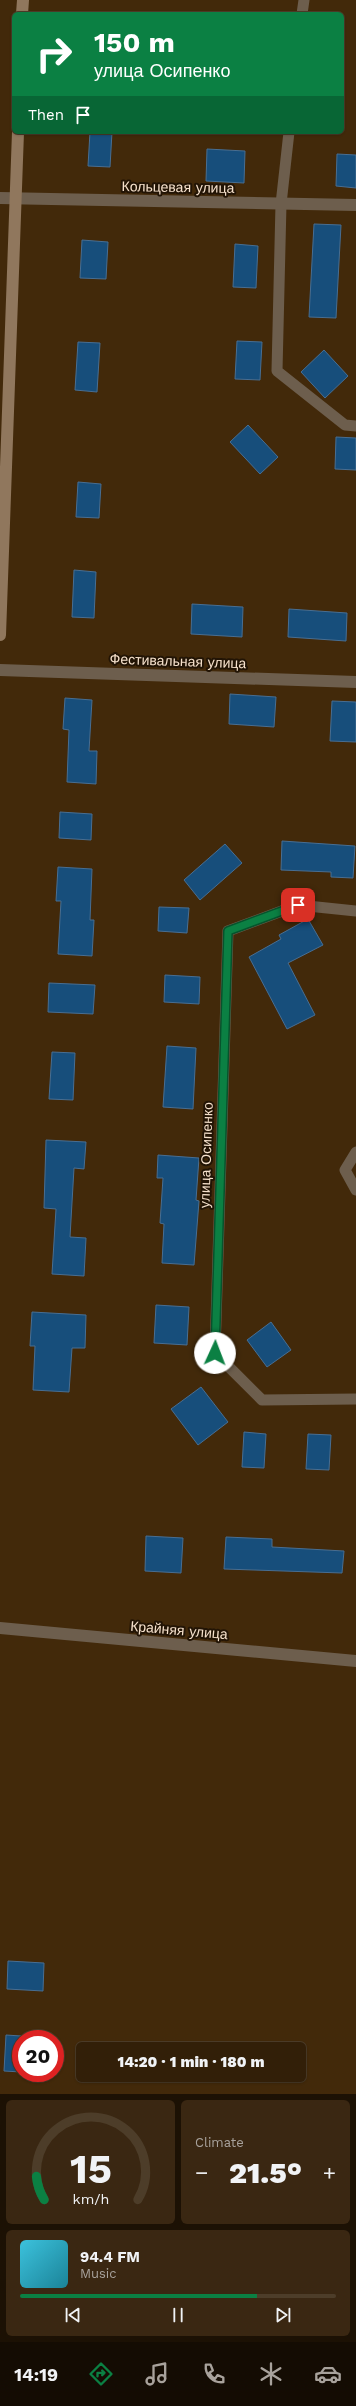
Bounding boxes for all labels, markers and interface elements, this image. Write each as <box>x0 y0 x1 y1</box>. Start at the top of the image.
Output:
text: 150 m <box>94 26 175 59</box>
icon: right <box>28 28 80 80</box>
text: улица Осипенко <box>94 60 230 81</box>
icon: arrive <box>72 104 94 126</box>
text: Then <box>28 106 64 124</box>
street label: Кольцевая улица <box>122 178 235 196</box>
street label: Фестивальная улица <box>109 651 247 671</box>
pin <box>281 888 315 922</box>
icon: arrive <box>287 894 309 916</box>
street label: улица Осипенко <box>196 1101 216 1208</box>
position arrow <box>194 1332 236 1374</box>
street label: Крайняя улица <box>130 1618 229 1642</box>
speed limit sign: 20 <box>12 2030 64 2082</box>
text: 14:20 · 1 min · 180 m <box>117 2053 265 2071</box>
text: Climate <box>195 2135 244 2150</box>
text: 15 <box>69 2144 112 2193</box>
text: 21.5° <box>229 2155 302 2190</box>
text: − <box>195 2160 208 2185</box>
text: + <box>323 2160 336 2185</box>
text: km/h <box>72 2191 109 2207</box>
text: 94.4 FM <box>80 2248 140 2266</box>
text: Music <box>80 2266 117 2281</box>
icon: previous <box>62 2304 84 2326</box>
icon: pause <box>167 2304 189 2326</box>
icon: next <box>272 2304 294 2326</box>
icon: directions <box>87 2360 115 2388</box>
icon: music <box>143 2360 171 2388</box>
icon: phone <box>200 2360 228 2388</box>
icon: climate <box>257 2360 285 2388</box>
icon: car <box>314 2360 342 2388</box>
text: 14:19 <box>14 2364 58 2385</box>

